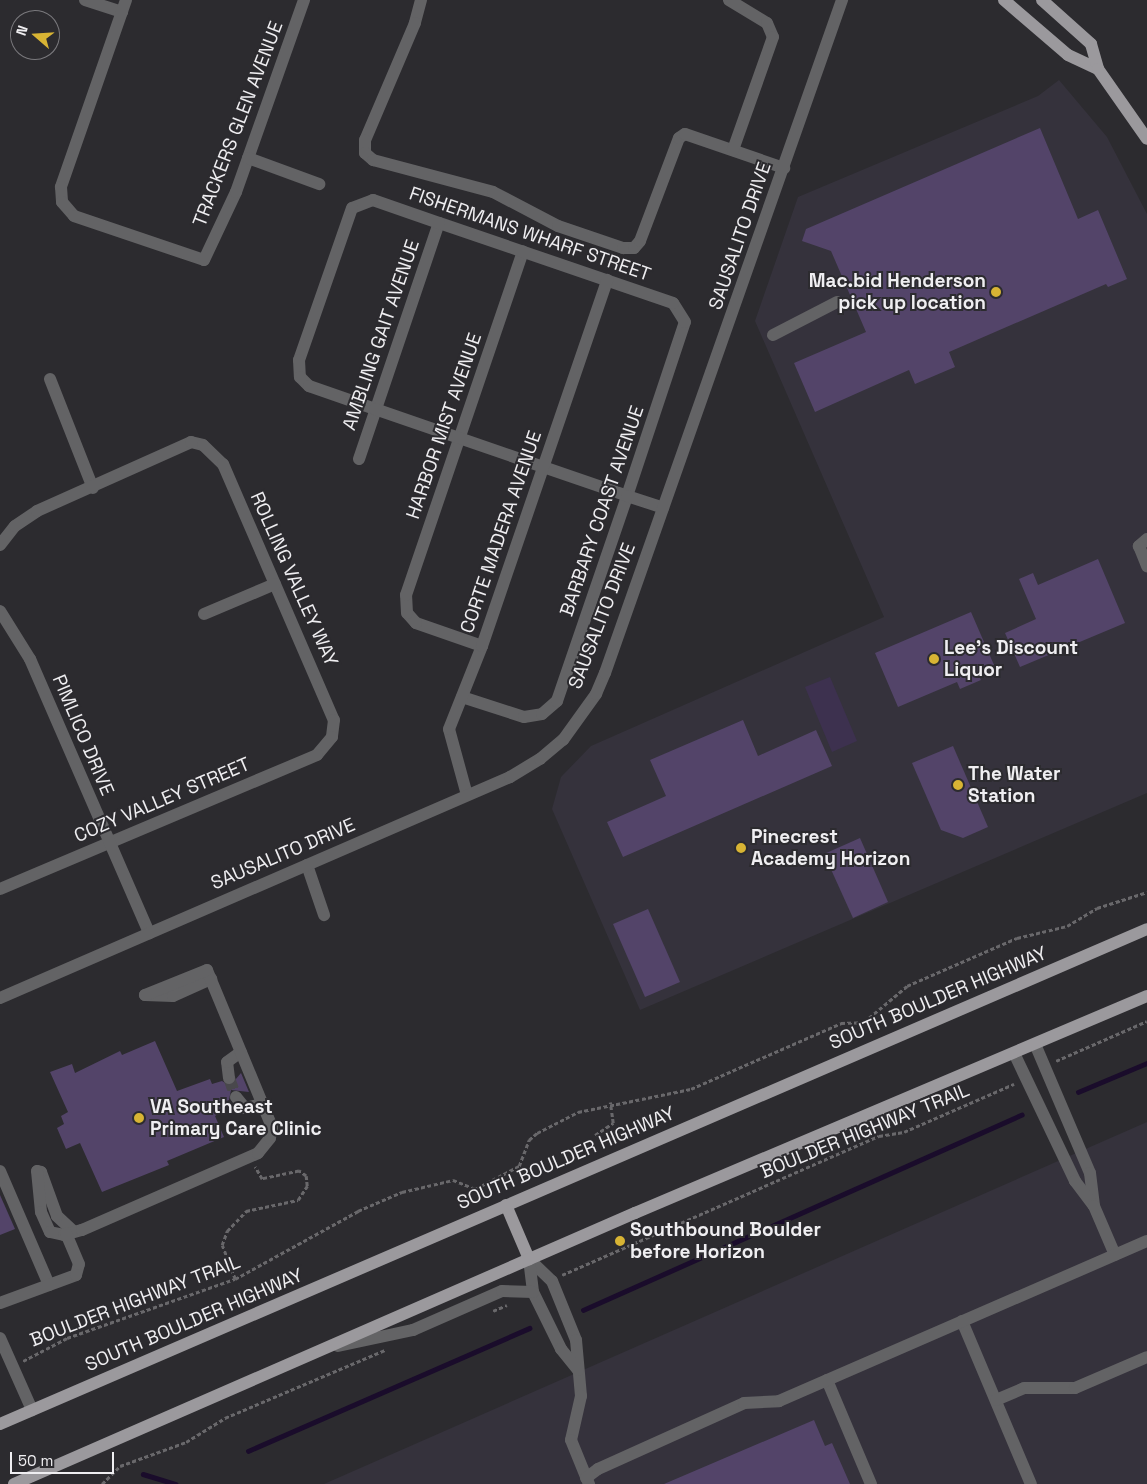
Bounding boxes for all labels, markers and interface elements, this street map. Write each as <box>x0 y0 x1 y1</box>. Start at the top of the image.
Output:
north arrow <box>10 10 60 60</box>
street label: TRACKERS GLEN AVENUE <box>188 18 288 230</box>
text: N <box>12 23 32 38</box>
street label: SAUSALITO DRIVE <box>704 159 776 313</box>
street label: FISHERMANS WHARF STREET <box>406 182 654 286</box>
street label: AMBLING GAIT AVENUE <box>338 236 424 434</box>
place label: Mac.bid Henderson pick up location <box>809 270 986 314</box>
marker: Mac.bid Henderson pick up location <box>990 286 1002 298</box>
street label: HARBOR MIST AVENUE <box>401 330 487 522</box>
street label: BARBARY COAST AVENUE <box>555 402 649 620</box>
street label: CORTE MADERA AVENUE <box>455 427 547 637</box>
street label: ROLLING VALLEY WAY <box>245 488 343 670</box>
street label: SAUSALITO DRIVE <box>564 540 640 692</box>
place label: Lee's Discount Liquor <box>944 637 1078 681</box>
marker: Lee's Discount Liquor <box>928 653 940 665</box>
street label: PIMLICO DRIVE <box>47 671 119 799</box>
street label: COZY VALLEY STREET <box>70 752 254 848</box>
place label: The Water Station <box>968 763 1061 807</box>
marker: The Water Station <box>952 779 964 791</box>
street label: SAUSALITO DRIVE <box>207 813 359 895</box>
place label: Pinecrest Academy Horizon <box>751 826 910 870</box>
marker: Pinecrest Academy Horizon <box>735 842 747 854</box>
street label: SOUTH BOULDER HIGHWAY <box>826 942 1050 1054</box>
street label: BOULDER HIGHWAY TRAIL <box>757 1079 973 1183</box>
place label: VA Southeast Primary Care Clinic <box>150 1096 322 1140</box>
street label: SOUTH BOULDER HIGHWAY <box>454 1102 678 1214</box>
marker: VA Southeast Primary Care Clinic <box>132 1111 146 1125</box>
place label: Southbound Boulder before Horizon <box>630 1219 821 1263</box>
marker: Southbound Boulder before Horizon <box>614 1235 626 1247</box>
street label: BOULDER HIGHWAY TRAIL <box>26 1250 244 1352</box>
street label: SOUTH BOULDER HIGHWAY <box>82 1264 306 1376</box>
scale bar <box>12 1442 116 1474</box>
text: 50 m <box>18 1451 53 1470</box>

